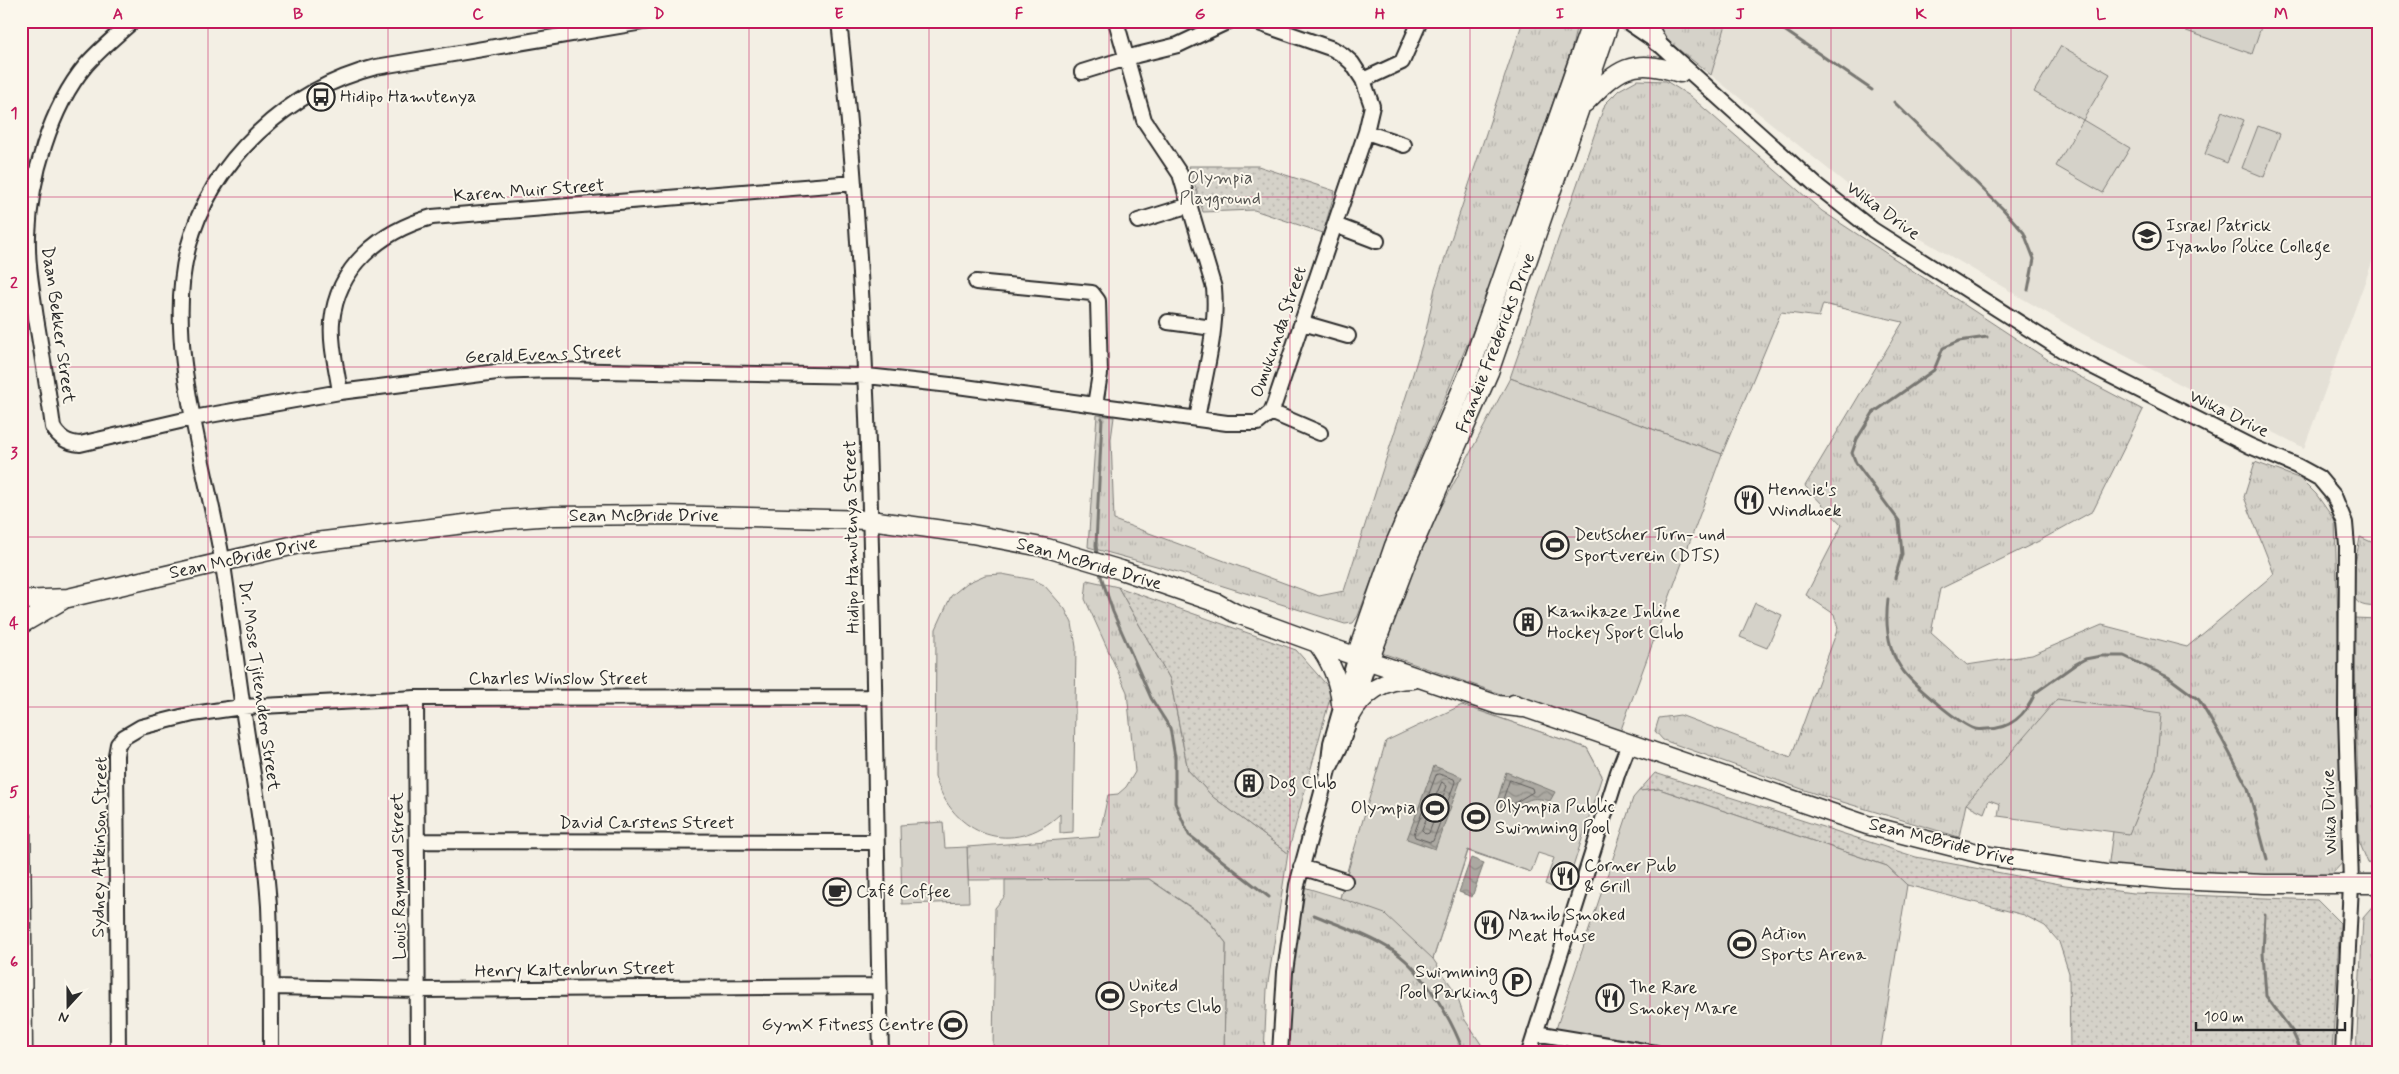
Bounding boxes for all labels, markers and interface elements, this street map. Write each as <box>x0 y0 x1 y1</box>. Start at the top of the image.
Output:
text: A <box>113 4 123 25</box>
text: B <box>293 4 303 25</box>
text: C <box>472 4 484 25</box>
text: D <box>653 4 665 25</box>
text: E <box>834 4 844 25</box>
text: F <box>1015 4 1024 25</box>
text: G <box>1195 4 1206 25</box>
text: H <box>1375 4 1386 25</box>
text: I <box>1556 4 1565 25</box>
text: J <box>1735 4 1745 25</box>
text: K <box>1915 4 1927 25</box>
text: L <box>2096 4 2107 25</box>
text: M <box>2274 4 2288 25</box>
bus stop icon: Hidipo Hamutenya <box>306 82 336 112</box>
place label: Hidipo Hamutenya <box>340 85 476 109</box>
text: 1 <box>10 103 18 124</box>
park label: Olympia Playground <box>1179 166 1261 211</box>
street label: Karen Muir Street <box>453 174 605 208</box>
street label: Wika Drive <box>1841 176 1925 246</box>
place label: Israel Patrick Iyambo Police College <box>2166 214 2331 261</box>
school or university icon: Israel Patrick Iyambo Police College <box>2132 221 2162 251</box>
street label: Daan Bekker Street <box>35 245 81 406</box>
street label: Frankie Fredericks Drive <box>1451 250 1541 436</box>
street label: Omukunda Street <box>1245 263 1313 401</box>
text: 2 <box>10 273 18 294</box>
street label: Gerald Evens Street <box>464 340 622 370</box>
street label: Wika Drive <box>2185 384 2273 444</box>
street label: Hidipo Hamutenya Street <box>838 440 866 634</box>
text: 3 <box>10 443 18 464</box>
place label: Hennie's Windhoek <box>1768 478 1842 523</box>
restaurant icon: Hennie's Windhoek <box>1734 485 1764 515</box>
street label: Sean McBride Drive <box>569 504 719 528</box>
place label: Deutscher Turn- und Sportverein (DTS) <box>1574 523 1725 568</box>
sports icon: Deutscher Turn- und Sportverein (DTS) <box>1540 530 1570 560</box>
street label: Sean McBride Drive <box>167 531 319 585</box>
street label: Sean McBride Drive <box>1013 532 1165 596</box>
street label: Dr. Mose Tjitendero Street <box>232 579 286 793</box>
place label: Kamikaze Inline Hockey Sport Club <box>1547 600 1684 645</box>
building icon: Kamikaze Inline Hockey Sport Club <box>1513 607 1543 637</box>
text: 4 <box>9 613 19 634</box>
street label: Charles Winslow Street <box>468 667 648 691</box>
street label: Sydney Atkinson Street <box>86 756 114 938</box>
building icon: Dog Club <box>1234 768 1264 798</box>
street label: Wika Drive <box>2316 768 2343 855</box>
place label: Dog Club <box>1268 771 1337 797</box>
text: 5 <box>9 782 19 803</box>
street label: Louis Raymond Street <box>386 792 412 960</box>
sports icon: Olympia <box>1420 793 1450 823</box>
place label: Olympia Public Swimming Pool <box>1495 795 1615 841</box>
place label: Olympia <box>1351 796 1416 820</box>
sports icon: Olympia Public Swimming Pool <box>1461 802 1491 832</box>
street label: David Carstens Street <box>559 811 735 835</box>
street label: Sean McBride Drive <box>1866 812 2018 872</box>
place label: Corner Pub & Grill <box>1584 854 1677 899</box>
restaurant icon: Corner Pub & Grill <box>1550 861 1580 891</box>
cafe icon: Café Coffee <box>822 877 852 907</box>
place label: Café Coffee <box>856 880 951 904</box>
place label: Namib Smoked Meat House <box>1508 903 1625 948</box>
restaurant icon: Namib Smoked Meat House <box>1474 910 1504 940</box>
place label: Action Sports Arena <box>1761 922 1866 967</box>
sports icon: Action Sports Arena <box>1727 929 1757 959</box>
text: 6 <box>10 952 18 973</box>
street label: Henry Kaltenbrun Street <box>475 956 675 984</box>
place label: Swimming Pool Parking <box>1399 960 1498 1005</box>
parking icon: Swimming Pool Parking <box>1502 967 1532 997</box>
place label: United Sports Club <box>1129 974 1221 1019</box>
place label: The Rare Smokey Mare <box>1629 976 1738 1021</box>
sports icon: United Sports Club <box>1095 981 1125 1011</box>
north arrow <box>42 982 92 1032</box>
restaurant icon: The Rare Smokey Mare <box>1595 983 1625 1013</box>
scale bar <box>2196 999 2345 1031</box>
text: N <box>56 1007 71 1027</box>
text: 100 m <box>2204 1008 2244 1028</box>
sports icon: GymX Fitness Centre <box>938 1010 968 1040</box>
place label: GymX Fitness Centre <box>761 1013 934 1037</box>

